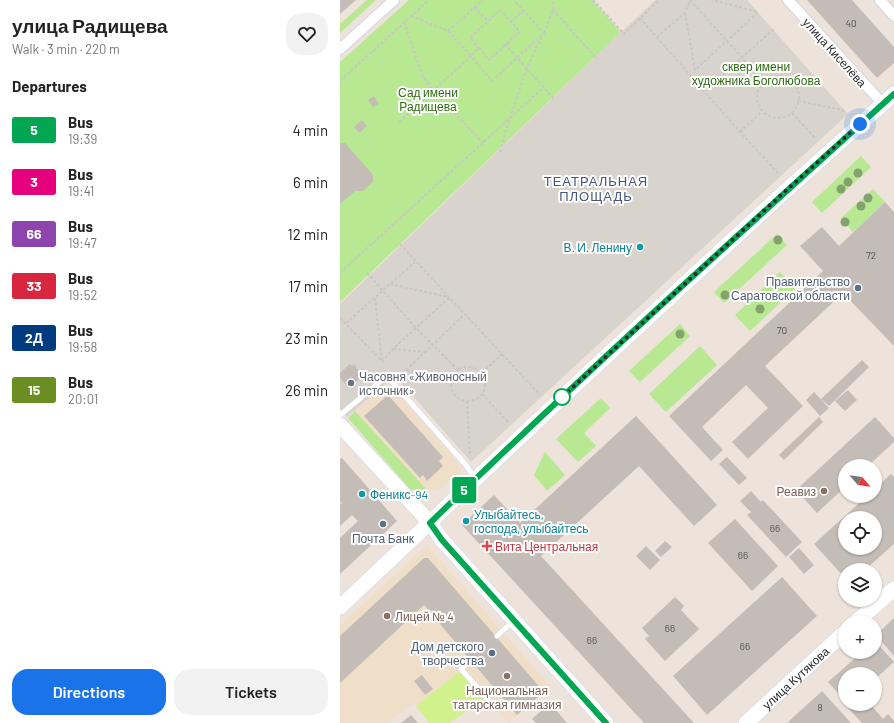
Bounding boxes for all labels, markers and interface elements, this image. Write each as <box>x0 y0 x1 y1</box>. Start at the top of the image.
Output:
button: heart <box>286 13 328 55</box>
text: улица Радищева <box>12 14 168 37</box>
street label: улица Киселёва <box>800 15 870 90</box>
house number: 40 <box>845 17 857 29</box>
text: Walk · 3 min · 220 m <box>12 41 120 57</box>
park label: сквер имени художника Боголюбова <box>692 59 821 88</box>
text: Departures <box>12 77 87 95</box>
park label: Сад имени Радищева <box>398 85 458 114</box>
text: Bus <box>68 113 93 131</box>
your location <box>850 114 870 134</box>
text: 5 <box>30 121 38 138</box>
text: 4 min <box>292 121 328 139</box>
text: 19:39 <box>68 131 97 147</box>
text: Bus <box>68 165 93 183</box>
text: 3 <box>30 173 38 190</box>
text: 6 min <box>293 173 328 191</box>
district label: ТЕАТРАЛЬНАЯ ПЛОЩАДЬ <box>544 173 648 204</box>
text: 19:41 <box>68 183 94 199</box>
text: Bus <box>68 217 93 235</box>
text: 66 <box>26 225 42 242</box>
text: 12 min <box>287 225 328 243</box>
text: 19:47 <box>68 235 97 251</box>
place label: В. И. Ленину <box>563 240 632 255</box>
marker: В. И. Ленину <box>635 242 645 252</box>
house number: 72 <box>866 249 876 261</box>
text: Bus <box>68 269 93 287</box>
place label: Правительство Саратовской области <box>731 274 850 303</box>
text: 33 <box>26 277 42 294</box>
text: 17 min <box>288 277 328 295</box>
marker: Правительство Саратовской области <box>853 283 863 293</box>
text: 19:52 <box>68 287 97 303</box>
text: Bus <box>68 321 93 339</box>
house number: 70 <box>777 324 787 336</box>
text: 2Д <box>25 329 43 346</box>
text: 23 min <box>285 329 328 347</box>
text: 19:58 <box>68 339 97 355</box>
place label: Часовня «Живоносный источник» <box>359 369 487 397</box>
text: Bus <box>68 373 93 391</box>
marker: Часовня «Живоносный источник» <box>346 378 356 388</box>
text: 15 <box>28 381 40 398</box>
text: 26 min <box>285 381 328 399</box>
unlabelled marker <box>553 388 571 406</box>
text: 20:01 <box>68 391 98 407</box>
north arrow <box>838 459 882 503</box>
map controls <box>838 459 882 711</box>
line badge: 5 <box>451 477 477 503</box>
text: 5 <box>460 481 468 498</box>
place label: Реавиз <box>777 484 816 498</box>
marker: Реавиз <box>819 486 829 496</box>
place label: Феникс-94 <box>370 487 428 501</box>
marker: Феникс-94 <box>357 489 367 499</box>
place label: Улыбайтесь, господа, улыбайтесь <box>474 507 589 536</box>
button: locate <box>838 511 882 555</box>
marker: Улыбайтесь, господа, улыбайтесь <box>461 516 471 526</box>
marker: Почта Банк <box>378 519 388 529</box>
house number: 66 <box>770 522 780 534</box>
place label: Почта Банк <box>352 531 415 545</box>
place label: Вита Центральная <box>495 539 598 554</box>
marker: Вита Центральная <box>482 541 492 551</box>
house number: 66 <box>738 549 748 561</box>
button: layers <box>838 563 882 607</box>
place label: Лицей № 4 <box>395 609 454 624</box>
marker: Лицей № 4 <box>382 611 392 621</box>
button: + <box>838 615 882 659</box>
house number: 66 <box>665 622 675 634</box>
house number: 66 <box>587 634 597 646</box>
place label: Дом детского творчества <box>411 639 484 668</box>
house number: 66 <box>740 640 750 652</box>
street label: улица Кутякова <box>759 643 832 712</box>
marker: Дом детского творчества <box>487 648 497 658</box>
button: − <box>838 667 882 711</box>
button: Directions <box>12 669 166 715</box>
button: Tickets <box>174 669 328 715</box>
marker: Национальная татарская гимназия <box>502 671 512 681</box>
place label: Национальная татарская гимназия <box>453 683 561 712</box>
house number: 8 <box>817 701 823 713</box>

